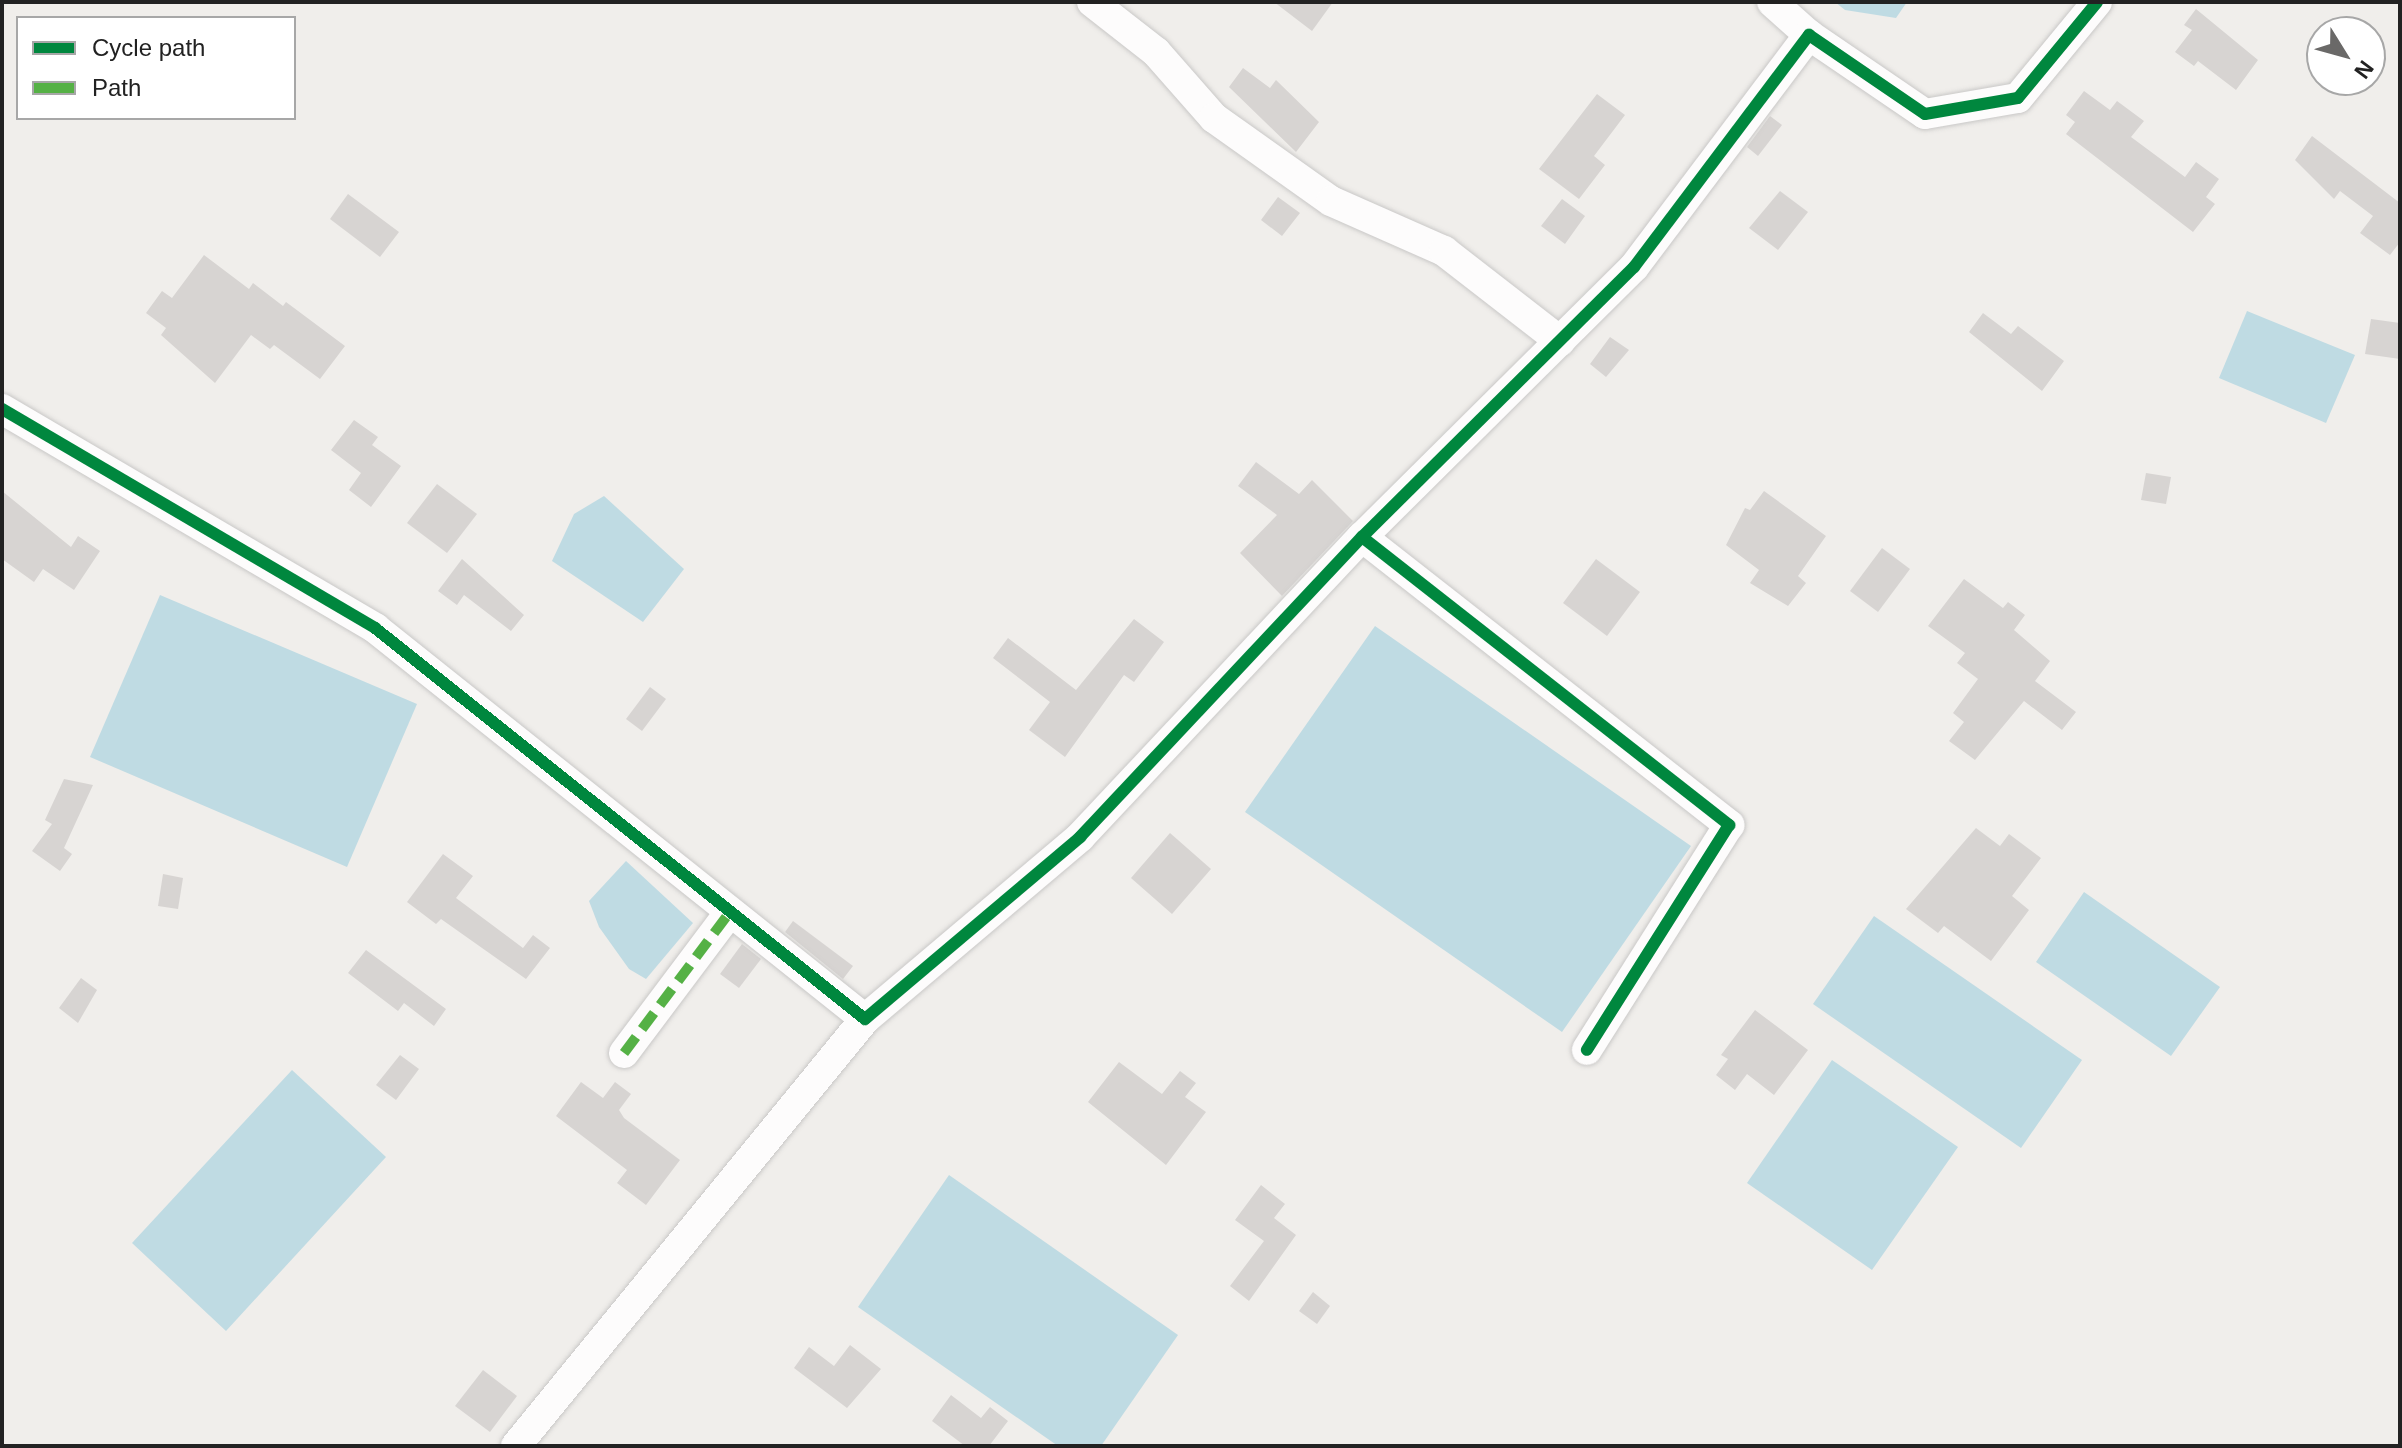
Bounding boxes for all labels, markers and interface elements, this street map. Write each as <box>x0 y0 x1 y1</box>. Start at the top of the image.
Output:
legend <box>16 16 296 120</box>
north arrow <box>2306 16 2386 96</box>
text: Cycle path <box>92 34 205 61</box>
text: N <box>2349 56 2379 83</box>
text: Path <box>92 74 141 101</box>

